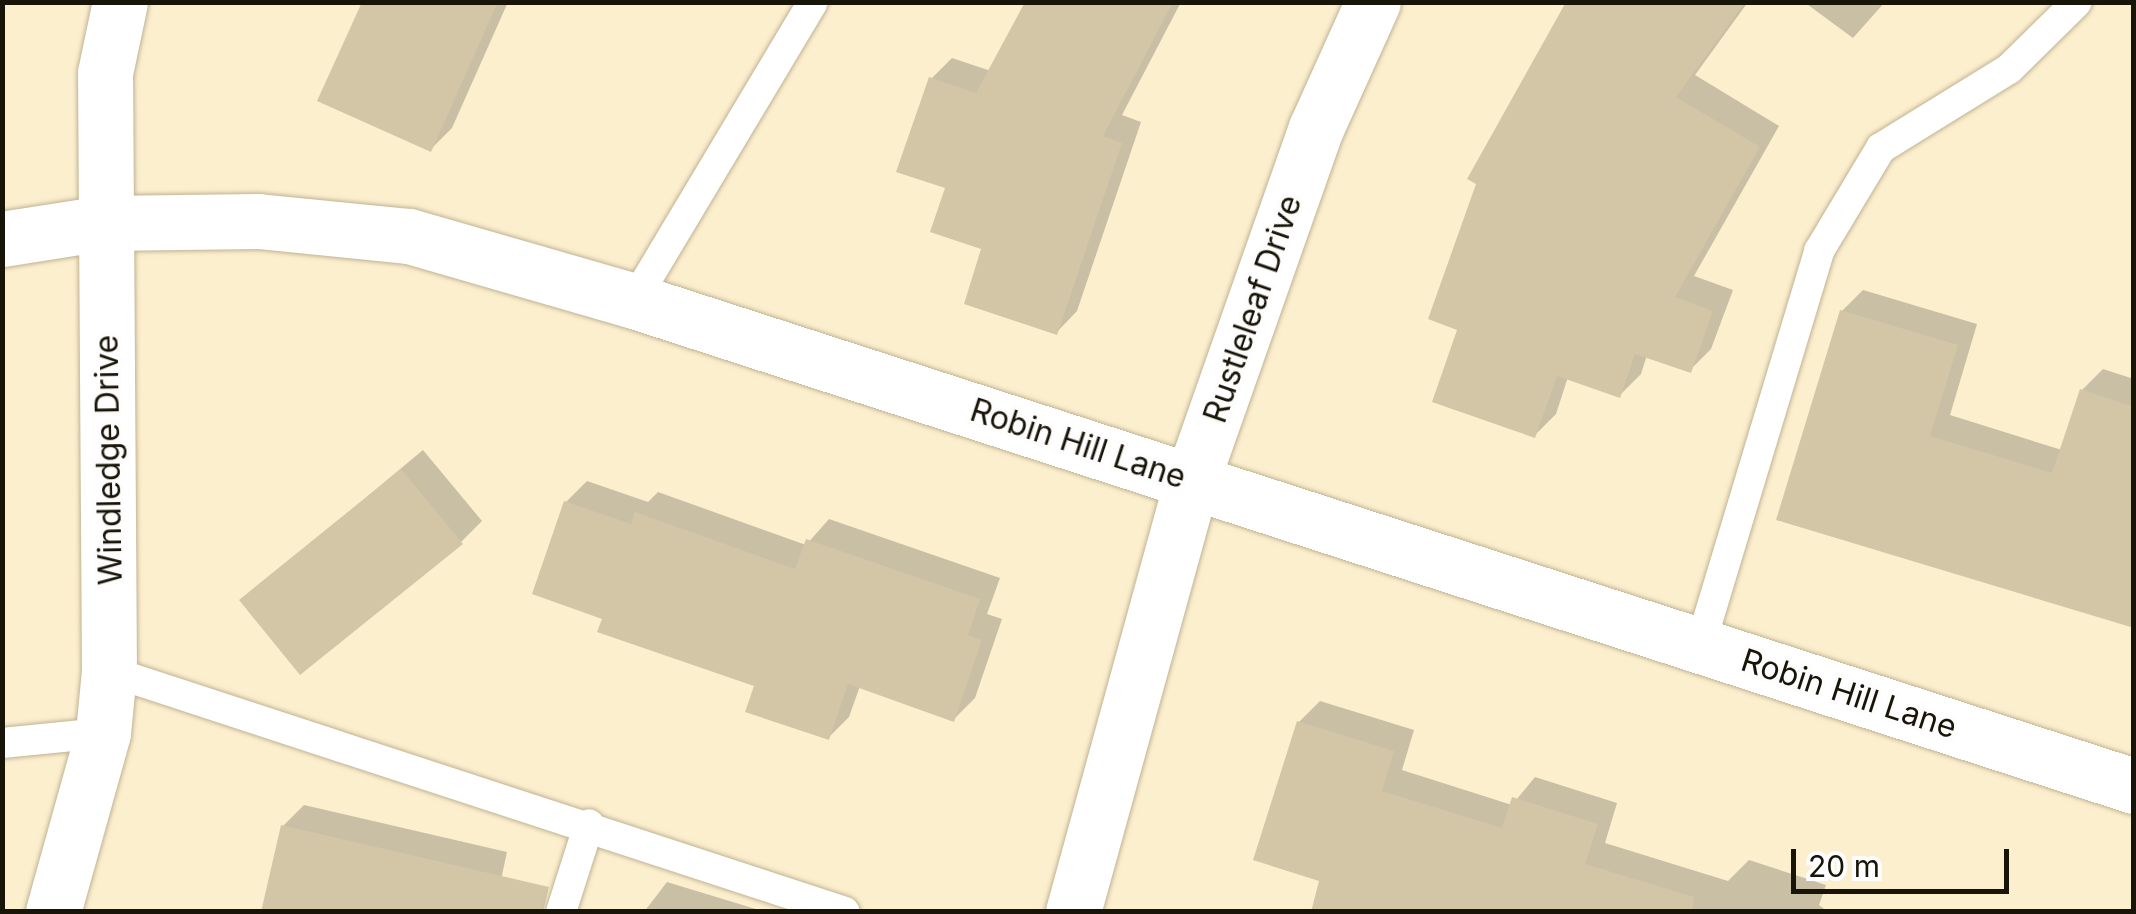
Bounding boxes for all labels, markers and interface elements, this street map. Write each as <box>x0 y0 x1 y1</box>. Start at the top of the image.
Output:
street label: Rustleleaf Drive <box>1196 190 1310 428</box>
street label: Windledge Drive <box>88 334 130 586</box>
street label: Robin Hill Lane <box>965 391 1191 497</box>
street label: Robin Hill Lane <box>1736 641 1962 747</box>
scale bar <box>1796 829 2014 891</box>
text: 20 m <box>1808 848 1880 884</box>

